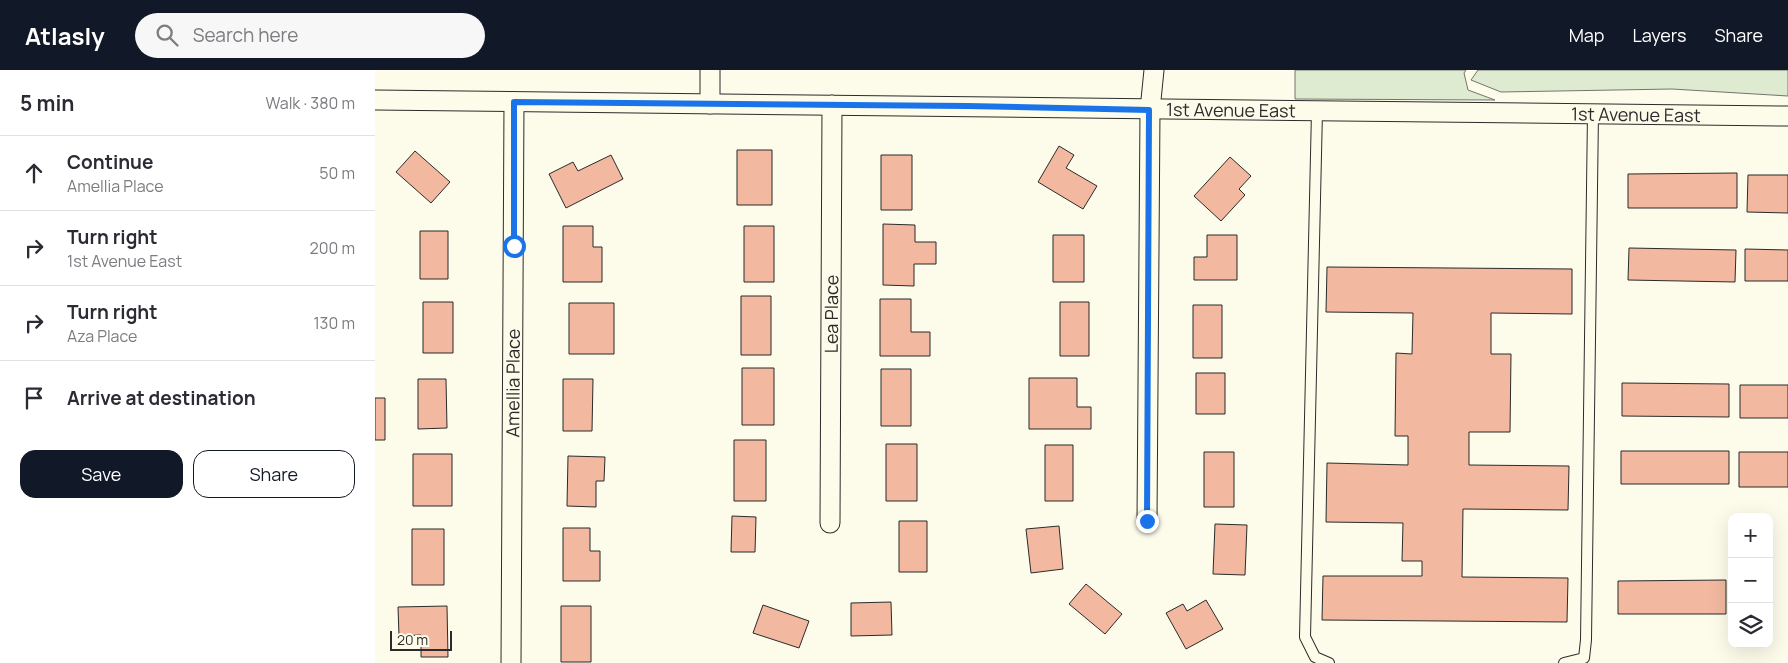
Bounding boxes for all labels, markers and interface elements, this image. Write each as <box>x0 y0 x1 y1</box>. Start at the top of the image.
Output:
search box <box>135 13 485 58</box>
text: Atlasly <box>25 19 105 52</box>
icon: search <box>153 21 181 49</box>
text: Search here <box>193 22 298 48</box>
text: Map <box>1569 23 1604 47</box>
text: Layers <box>1632 23 1686 47</box>
text: Share <box>1714 23 1763 47</box>
text: 5 min <box>20 89 74 117</box>
text: Walk · 380 m <box>266 92 355 114</box>
street label: 1st Avenue East <box>1166 97 1296 122</box>
street label: 1st Avenue East <box>1571 102 1701 127</box>
text: Continue <box>67 149 153 175</box>
icon: ahead <box>20 159 48 187</box>
text: 50 m <box>319 162 355 184</box>
text: Amellia Place <box>67 175 164 197</box>
text: Turn right <box>67 224 157 250</box>
icon: right <box>20 234 48 262</box>
route start <box>503 235 526 258</box>
text: 200 m <box>310 237 355 259</box>
text: 1st Avenue East <box>67 250 182 272</box>
street label: Lea Place <box>819 275 843 353</box>
text: Turn right <box>67 299 157 325</box>
icon: right <box>20 309 48 337</box>
text: 130 m <box>313 312 355 334</box>
text: Aza Place <box>67 325 137 347</box>
street label: Amellia Place <box>500 329 525 437</box>
icon: arrive <box>20 384 48 412</box>
text: Arrive at destination <box>67 385 256 411</box>
button: Save <box>20 450 183 498</box>
button: Share <box>193 450 355 498</box>
route end <box>1136 510 1159 533</box>
map controls <box>1728 513 1773 648</box>
button: + <box>1728 513 1773 558</box>
button: − <box>1728 558 1773 603</box>
button: layers <box>1728 603 1773 648</box>
scale bar <box>390 628 453 651</box>
text: 20 m <box>397 630 428 649</box>

